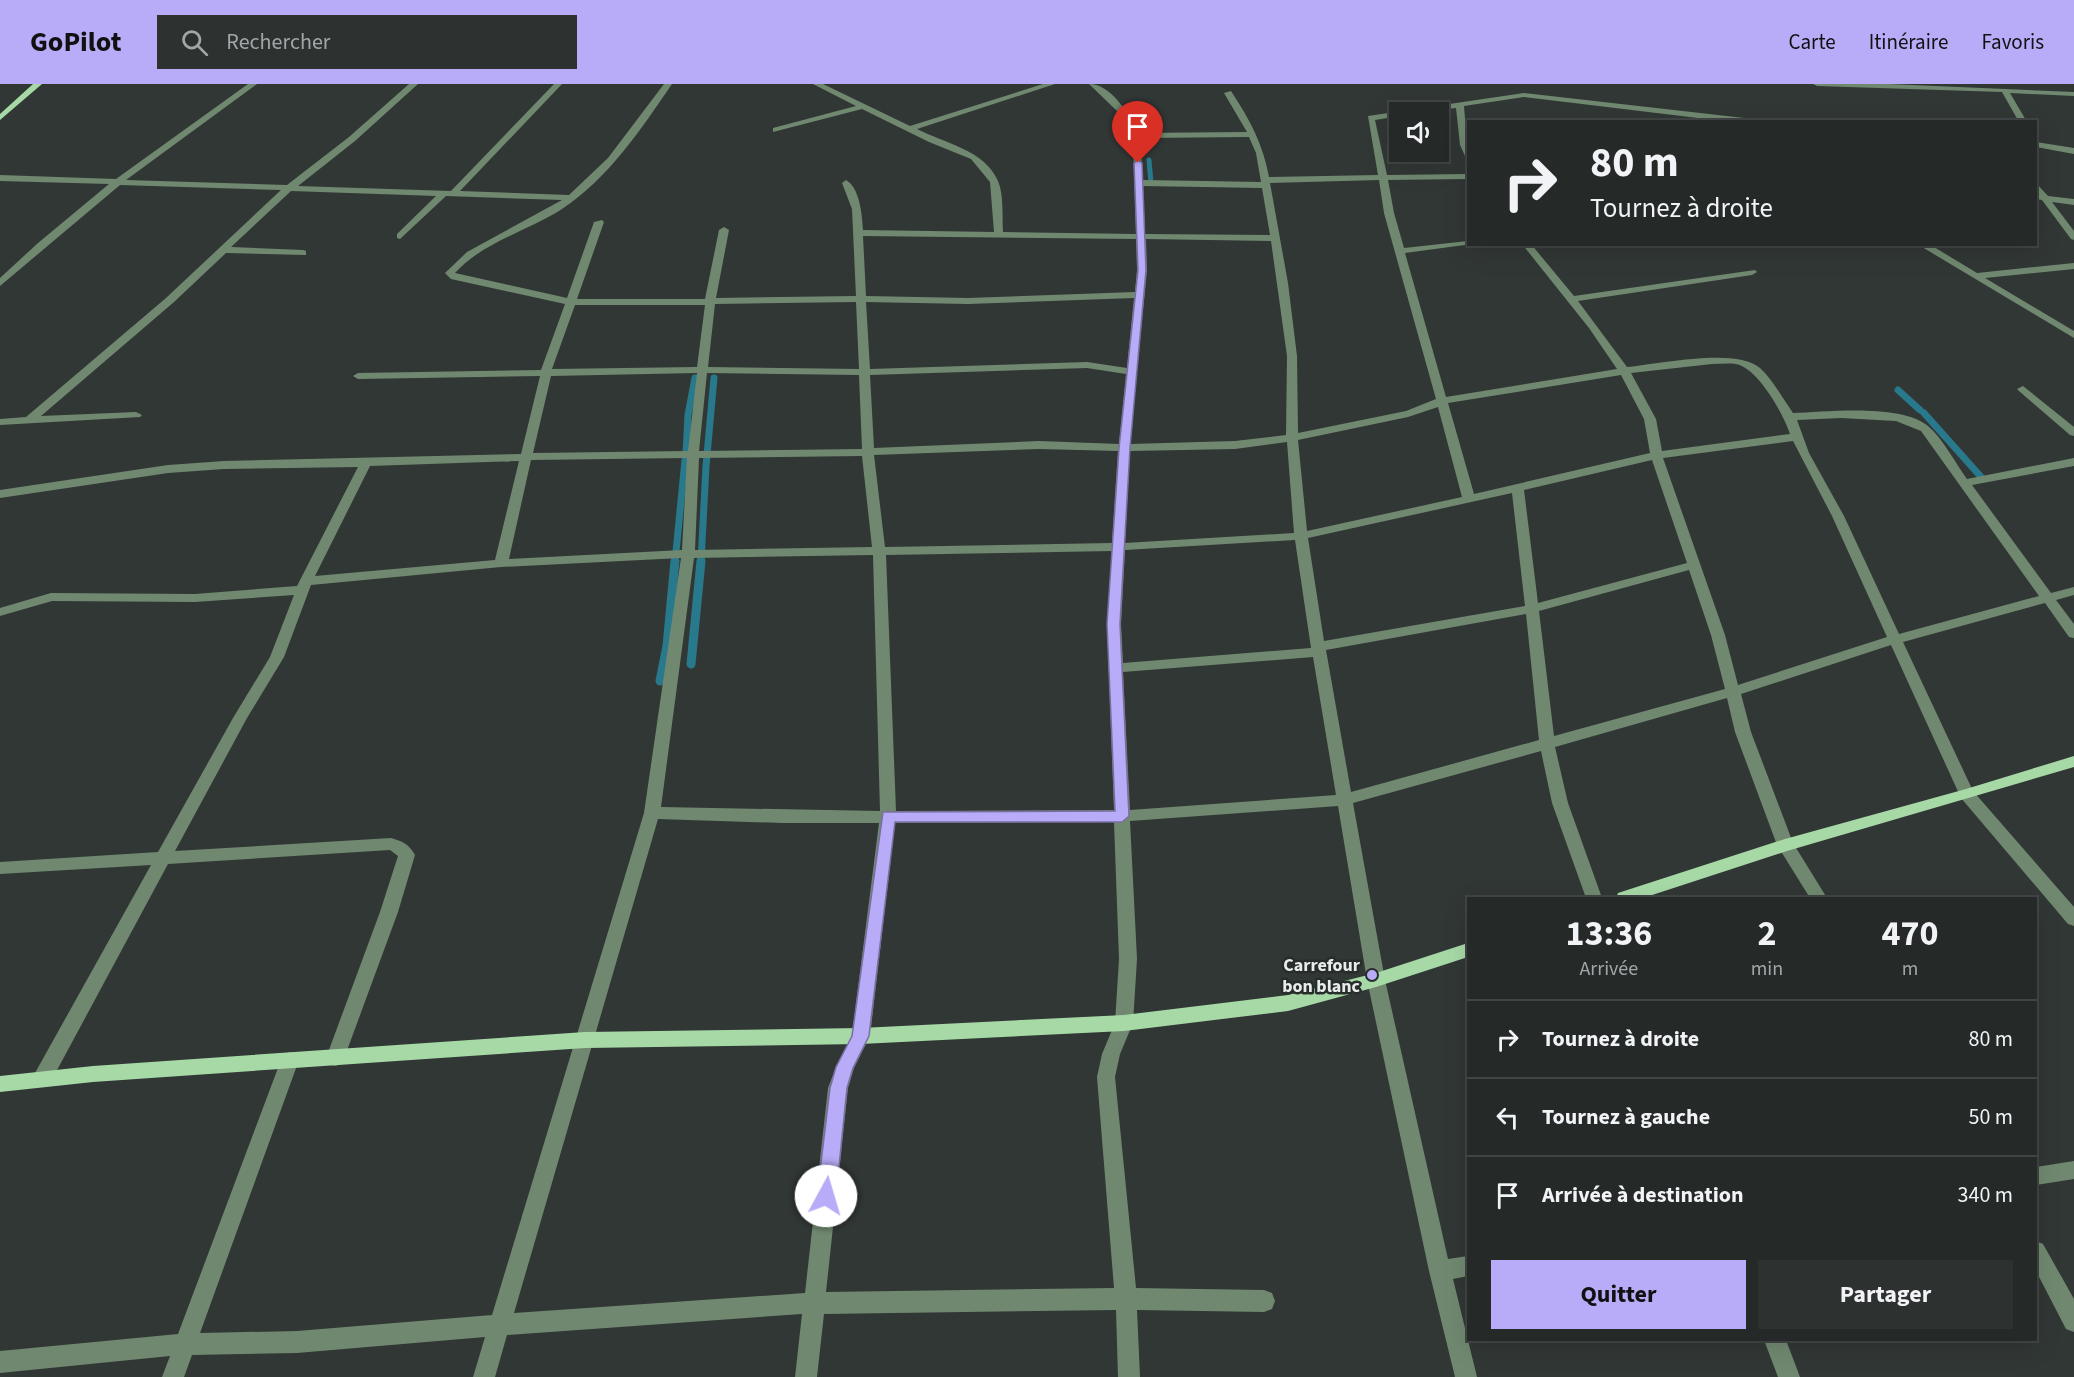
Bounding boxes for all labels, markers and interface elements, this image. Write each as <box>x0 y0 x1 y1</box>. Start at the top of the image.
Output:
search box <box>157 15 577 69</box>
text: GoPilot <box>30 22 121 62</box>
icon: search <box>178 26 211 59</box>
text: Rechercher <box>226 26 330 58</box>
text: Carte <box>1789 27 1836 57</box>
text: Itinéraire <box>1869 27 1948 57</box>
text: Favoris <box>1981 27 2044 57</box>
pin <box>1112 101 1163 163</box>
map controls <box>1389 102 1449 162</box>
button: sound <box>1389 102 1449 162</box>
icon: arrive <box>1121 110 1154 143</box>
text: 80 m <box>1590 133 1679 193</box>
icon: right <box>1491 144 1569 222</box>
text: Tournez à droite <box>1590 189 1773 228</box>
text: 13:36 <box>1565 908 1652 959</box>
text: 2 <box>1757 908 1776 959</box>
text: 470 <box>1882 908 1939 959</box>
place label: Carrefour bon blanc <box>1282 953 1361 999</box>
text: Arrivée <box>1579 955 1638 983</box>
text: min <box>1751 955 1783 983</box>
text: m <box>1902 955 1918 983</box>
marker: Carrefour bon blanc <box>1365 968 1379 982</box>
icon: right <box>1491 1023 1524 1056</box>
text: Tournez à droite <box>1542 1023 1699 1055</box>
text: 80 m <box>1968 1023 2013 1055</box>
icon: left <box>1491 1101 1524 1134</box>
text: Tournez à gauche <box>1542 1101 1710 1133</box>
text: 50 m <box>1968 1101 2013 1133</box>
position arrow <box>794 1164 858 1228</box>
icon: arrive <box>1491 1179 1524 1212</box>
text: Arrivée à destination <box>1542 1179 1744 1211</box>
text: 340 m <box>1958 1179 2013 1211</box>
button: Quitter <box>1491 1260 1746 1329</box>
button: Partager <box>1758 1260 2013 1329</box>

